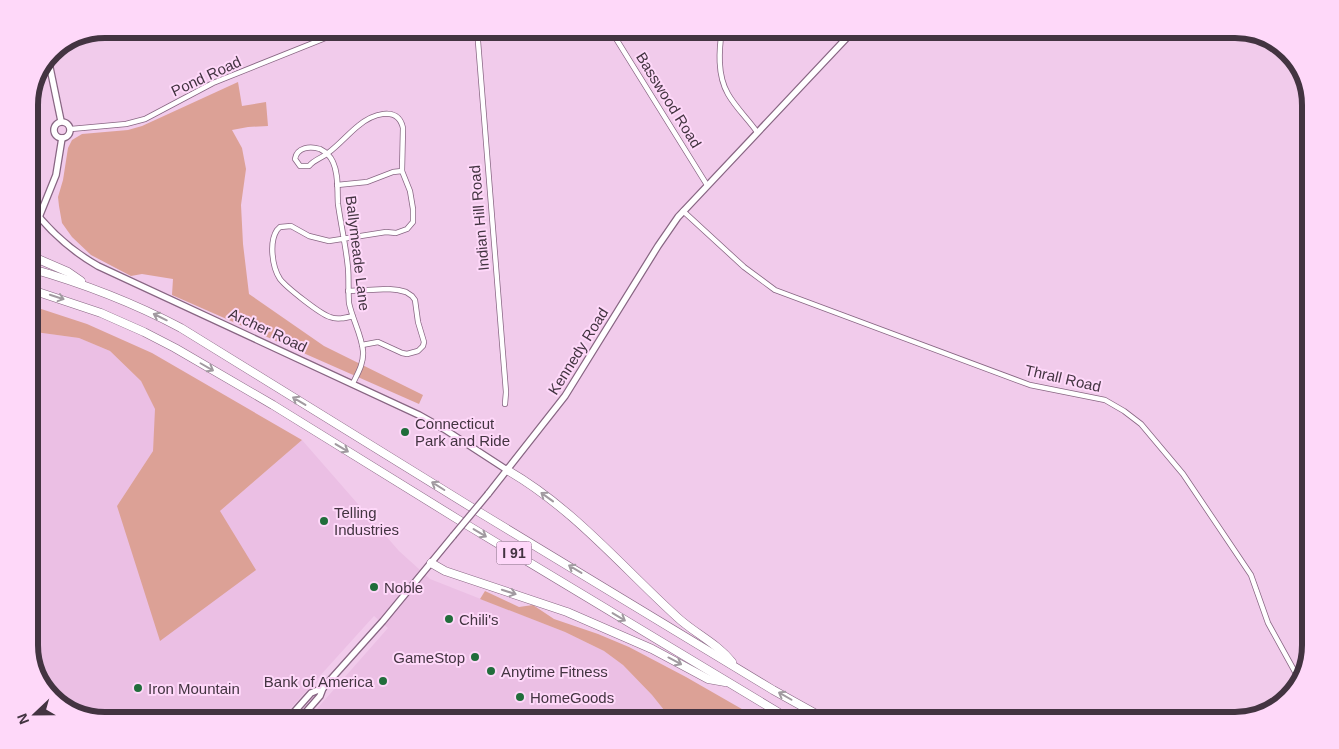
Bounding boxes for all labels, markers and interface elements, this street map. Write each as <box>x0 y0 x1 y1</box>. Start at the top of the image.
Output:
street label: Basswood Road <box>633 49 705 151</box>
street label: Pond Road <box>168 52 244 100</box>
street label: Indian Hill Road <box>466 165 492 271</box>
street label: Ballymeade Lane <box>342 194 374 312</box>
one-way arrow <box>49 293 65 303</box>
street label: Kennedy Road <box>544 304 612 398</box>
street label: Archer Road <box>226 305 310 355</box>
one-way arrow <box>153 312 168 321</box>
street label: Thrall Road <box>1023 361 1103 395</box>
one-way arrow <box>200 362 214 372</box>
one-way arrow <box>292 396 306 407</box>
place label: Connecticut Park and Ride <box>415 415 510 449</box>
marker: Connecticut Park and Ride <box>399 426 411 438</box>
one-way arrow <box>334 443 348 453</box>
one-way arrow <box>431 481 445 491</box>
one-way arrow <box>540 492 554 502</box>
place label: Telling Industries <box>334 504 399 538</box>
marker: Telling Industries <box>318 515 330 527</box>
one-way arrow <box>473 528 487 538</box>
road number: I 91 <box>496 542 532 564</box>
one-way arrow <box>569 564 583 574</box>
place label: Noble <box>384 579 423 596</box>
marker: Noble <box>368 581 380 593</box>
one-way arrow <box>501 588 517 598</box>
place label: Chili's <box>459 611 499 628</box>
one-way arrow <box>612 612 626 622</box>
marker: Chili's <box>443 613 455 625</box>
place label: GameStop <box>393 649 465 666</box>
marker: GameStop <box>469 651 481 663</box>
one-way arrow <box>668 656 683 666</box>
place label: Anytime Fitness <box>501 663 608 680</box>
marker: Anytime Fitness <box>485 665 497 677</box>
place label: Bank of America <box>264 673 374 690</box>
marker: Bank of America <box>377 675 389 687</box>
place label: Iron Mountain <box>148 680 240 697</box>
marker: Iron Mountain <box>132 682 144 694</box>
north arrow <box>10 689 60 739</box>
place label: HomeGoods <box>530 689 614 706</box>
marker: HomeGoods <box>514 691 526 703</box>
one-way arrow <box>778 691 792 701</box>
text: N <box>14 711 32 727</box>

